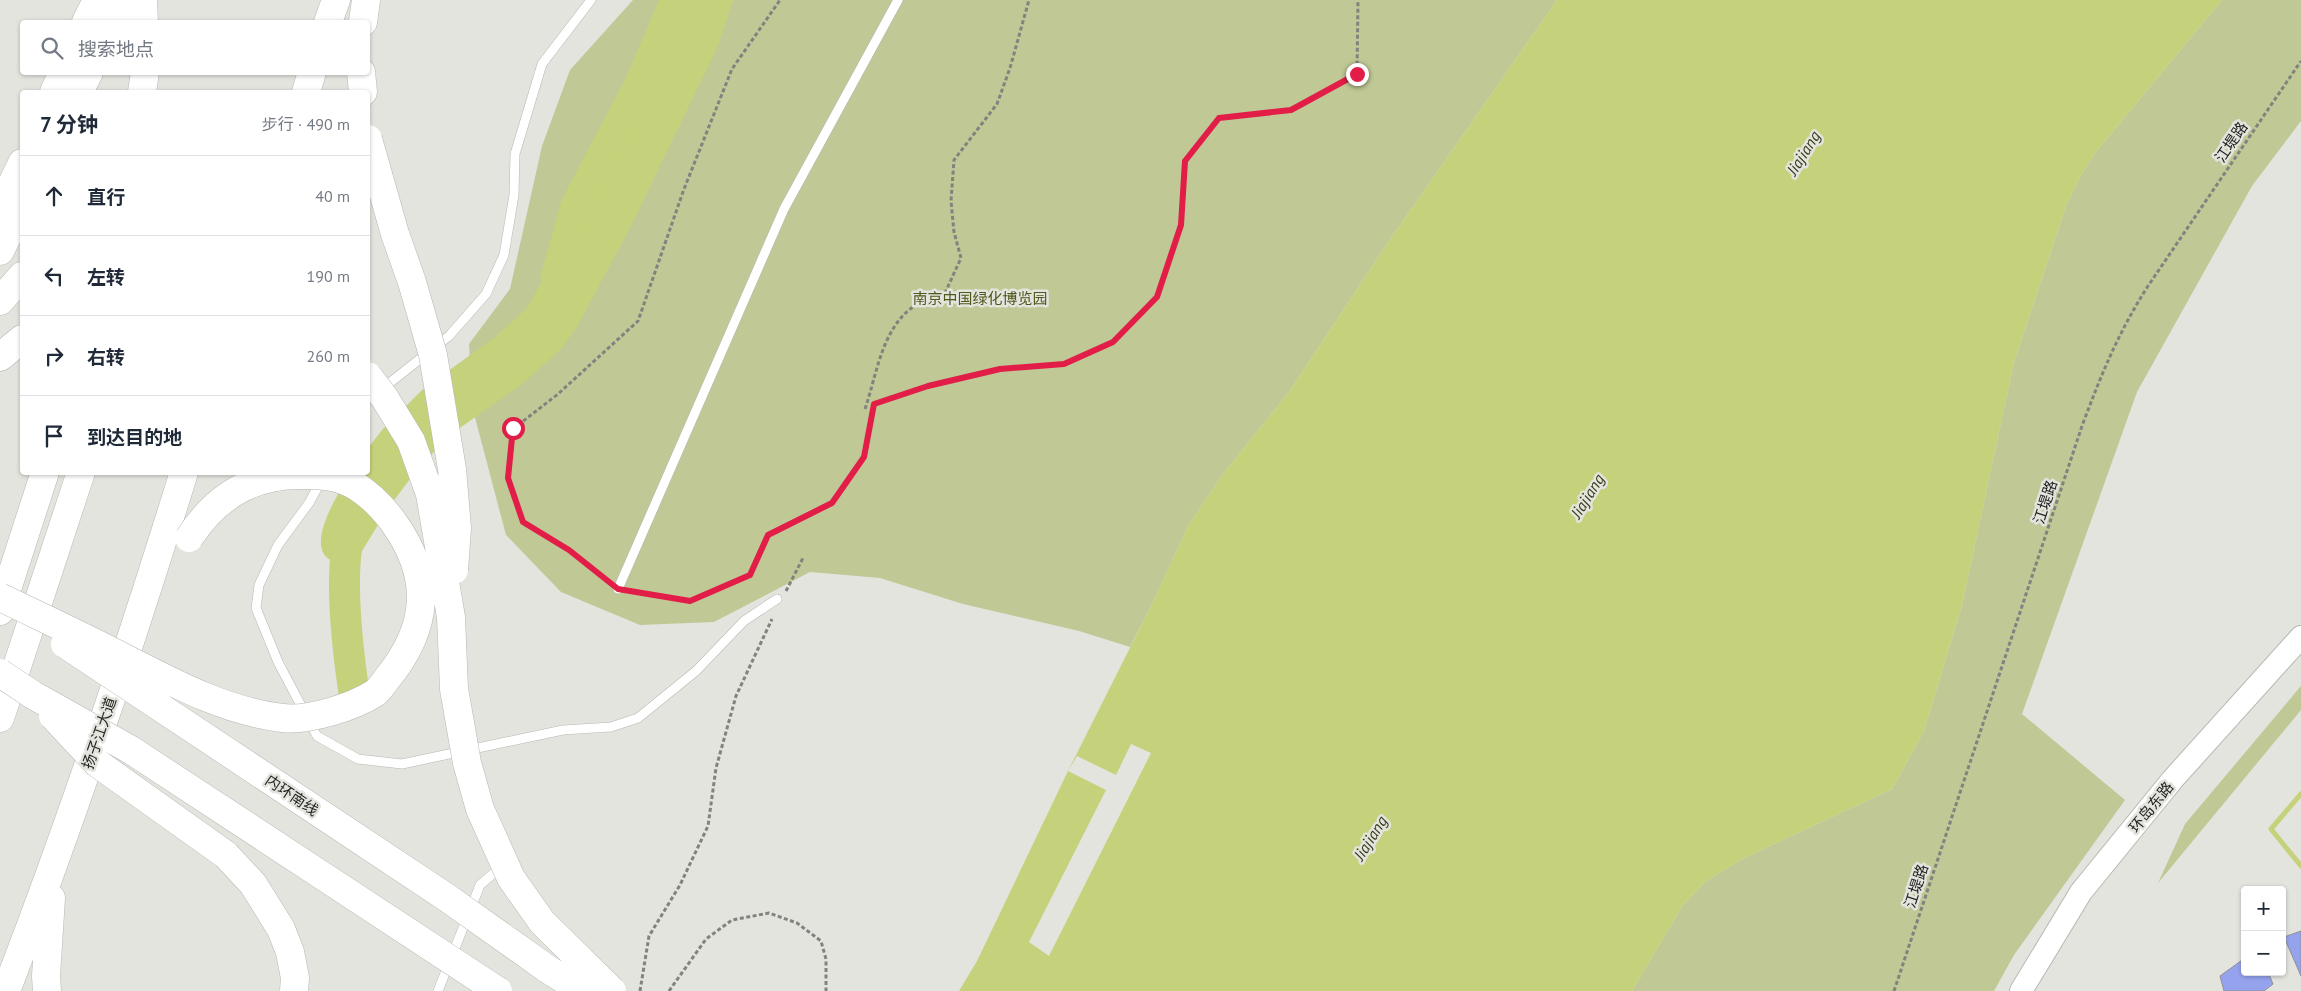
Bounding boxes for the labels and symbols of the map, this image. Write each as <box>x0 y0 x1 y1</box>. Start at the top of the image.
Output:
route end <box>1346 63 1369 86</box>
street label: 江堤路 <box>2211 118 2251 166</box>
water label: Jiajiang <box>1781 127 1824 180</box>
park label: 南京中国绿化博览园 <box>912 289 1048 308</box>
route start <box>502 417 525 440</box>
water label: Jiajiang <box>1565 470 1608 523</box>
street label: 江堤路 <box>2029 478 2061 526</box>
street label: 扬子江大道 <box>78 694 120 772</box>
street label: 内环南线 <box>262 770 322 820</box>
street label: 环岛东路 <box>2125 778 2177 836</box>
water label: Jiajiang <box>1348 812 1391 865</box>
street label: 江堤路 <box>1900 862 1932 910</box>

